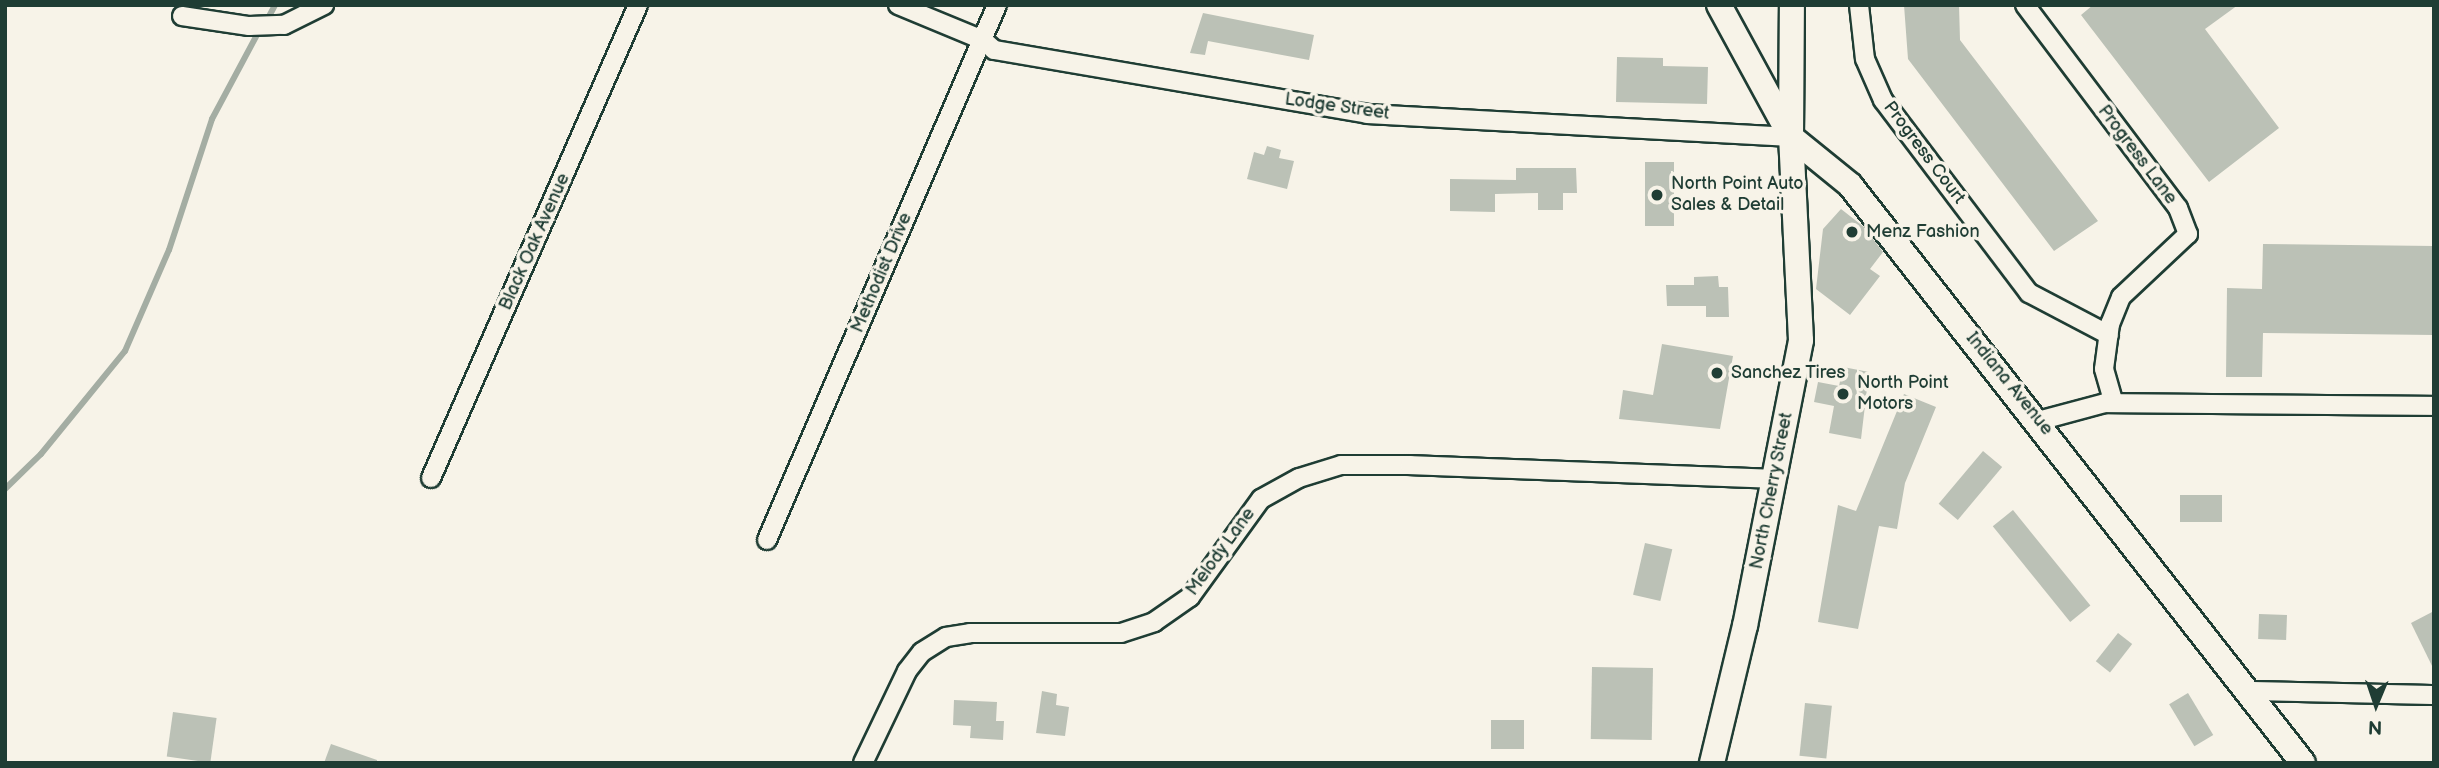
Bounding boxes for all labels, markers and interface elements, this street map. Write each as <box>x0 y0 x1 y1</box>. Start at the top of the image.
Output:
street label: Lodge Street <box>1283 89 1391 125</box>
street label: Progress Court <box>1878 98 1970 208</box>
street label: Progress Lane <box>2093 101 2181 209</box>
street label: Black Oak Avenue <box>495 170 575 314</box>
place label: North Point Auto Sales & Detail <box>1671 174 1803 216</box>
marker: North Point Auto Sales & Detail <box>1649 187 1665 203</box>
street label: Methodist Drive <box>847 210 917 336</box>
place label: Menz Fashion <box>1866 221 1980 243</box>
marker: Menz Fashion <box>1844 224 1860 240</box>
street label: Indiana Avenue <box>1961 328 2057 440</box>
place label: Sanchez Tires <box>1731 362 1846 384</box>
marker: Sanchez Tires <box>1709 365 1725 381</box>
place label: North Point Motors <box>1857 373 1949 416</box>
marker: North Point Motors <box>1835 386 1851 402</box>
street label: North Cherry Street <box>1746 410 1798 572</box>
street label: Melody Lane <box>1182 503 1260 601</box>
north arrow <box>2341 670 2411 740</box>
text: N <box>2368 715 2383 738</box>

